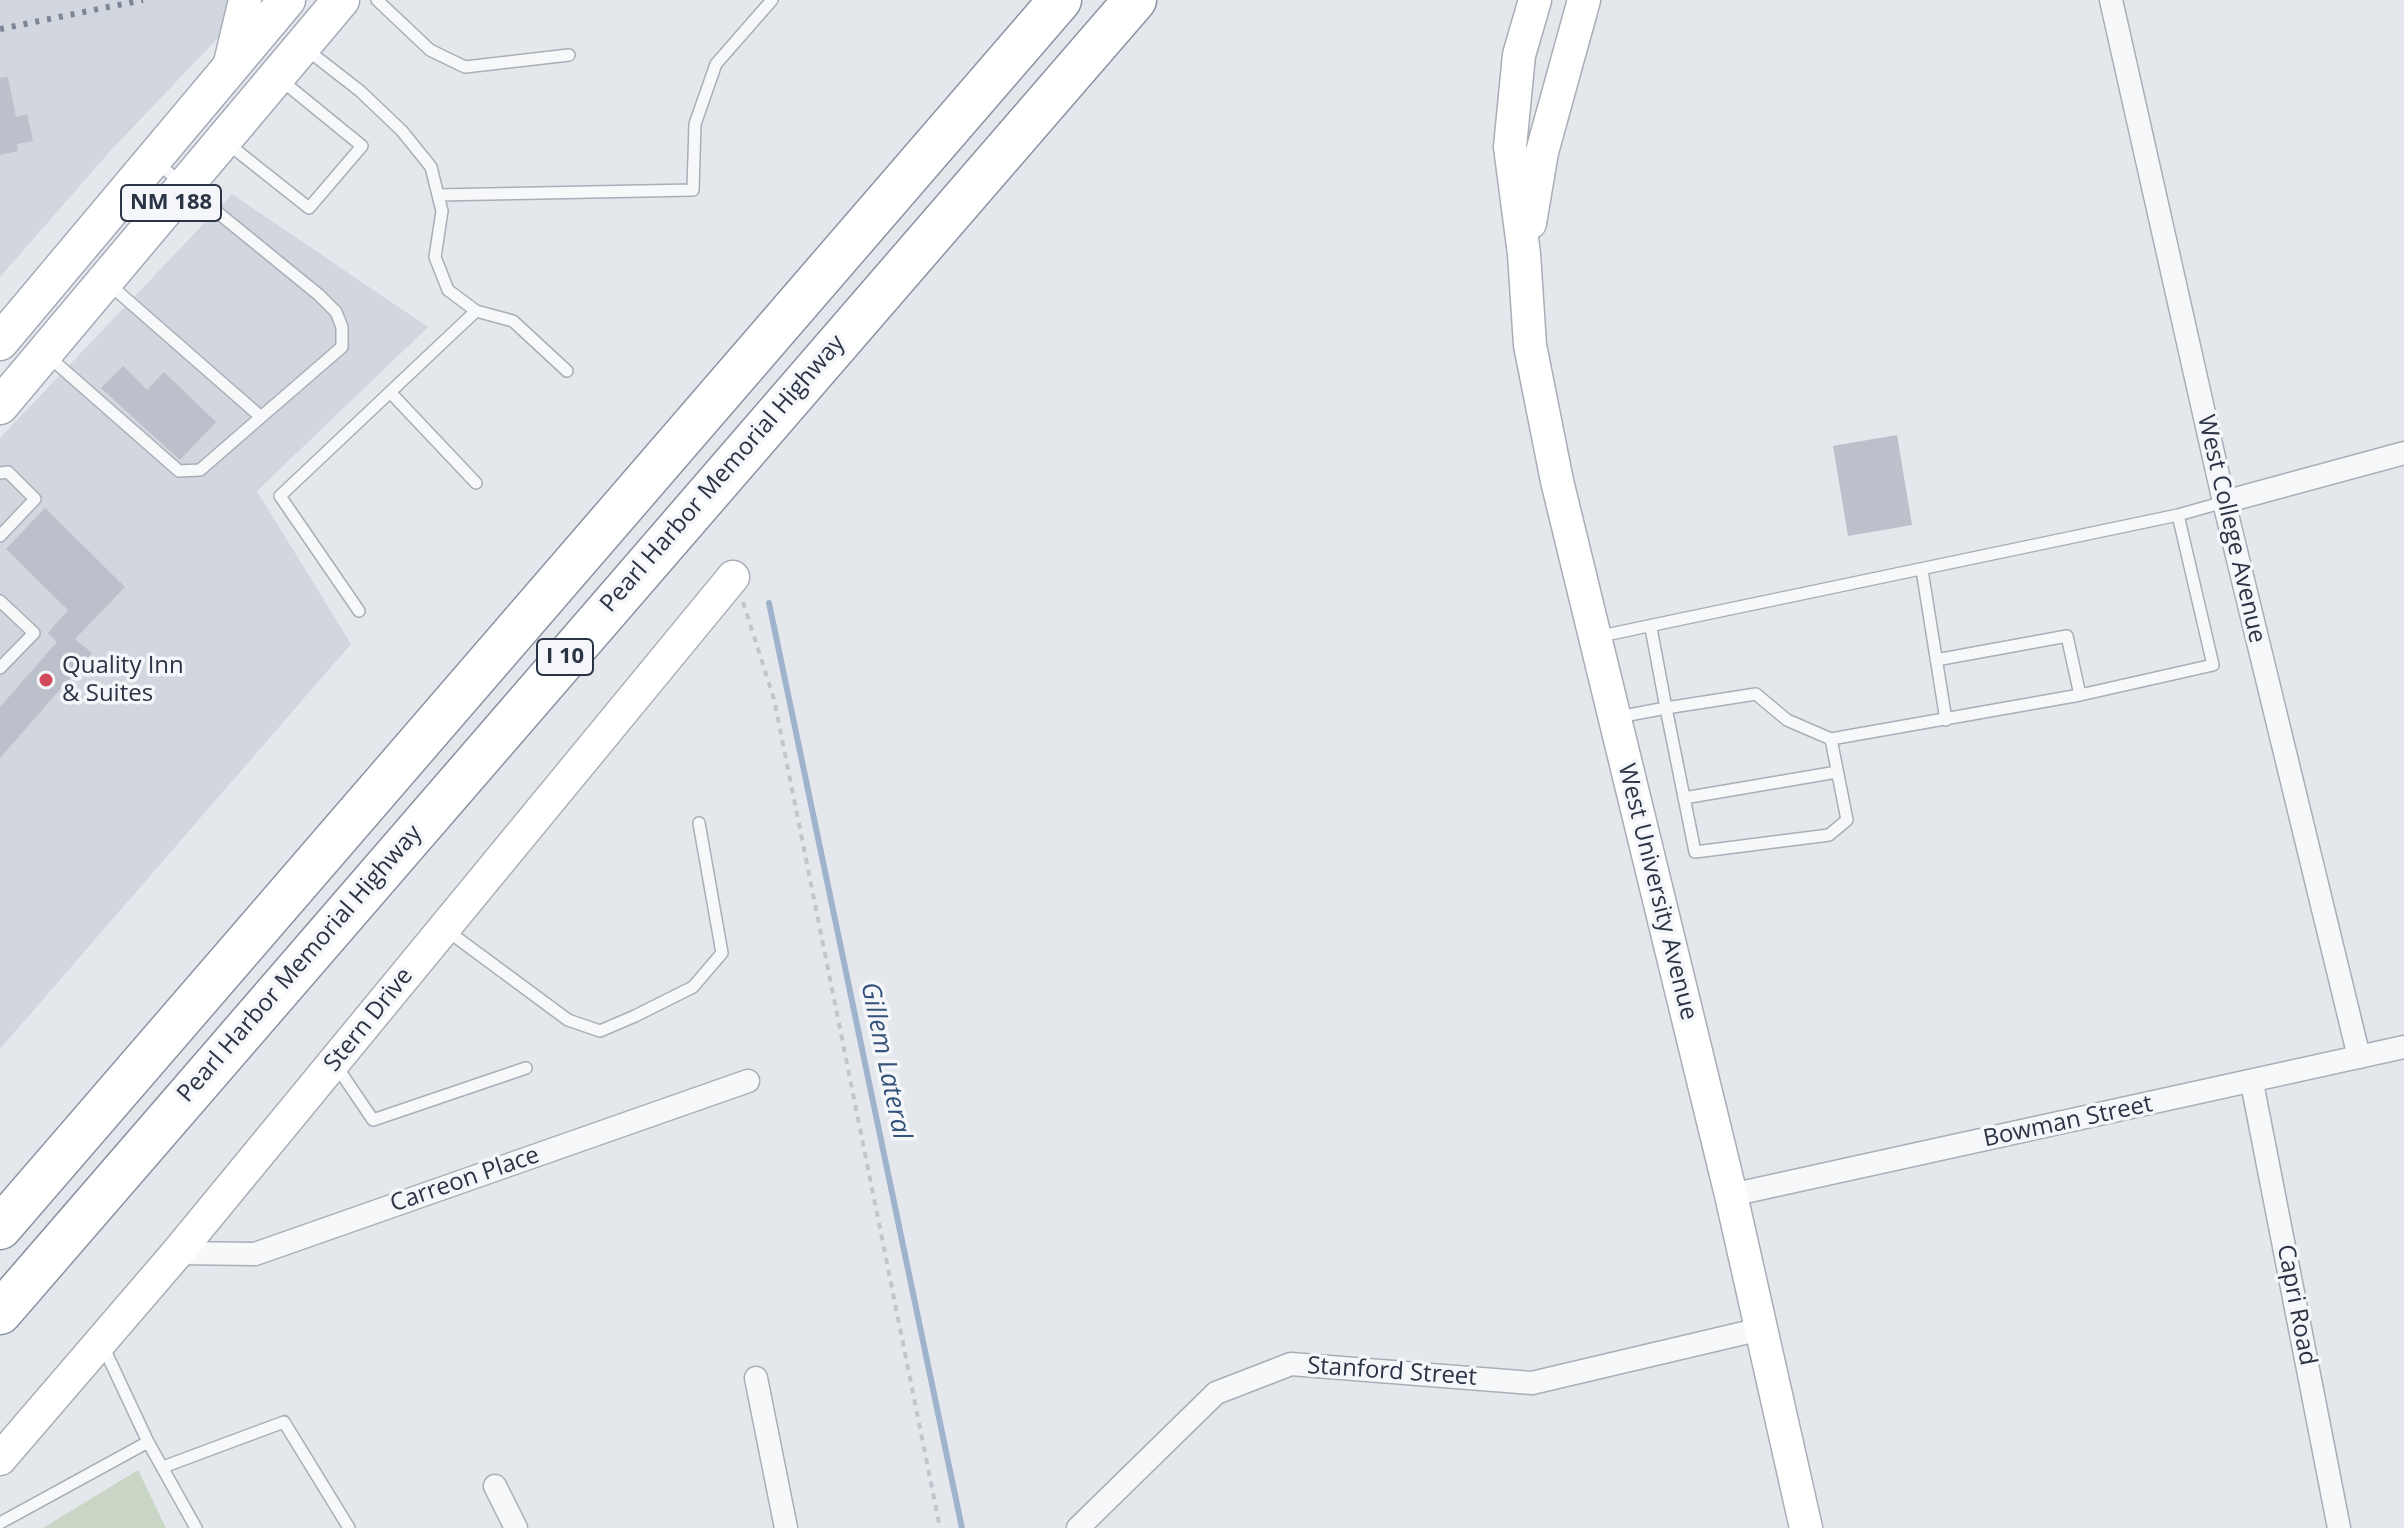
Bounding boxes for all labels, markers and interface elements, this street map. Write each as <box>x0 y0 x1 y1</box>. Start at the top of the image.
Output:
road number: NM 188 <box>121 185 221 221</box>
street label: Pearl Harbor Memorial Highway <box>595 329 851 619</box>
street label: West College Avenue <box>2191 412 2271 646</box>
road number: I 10 <box>537 639 593 675</box>
place label: Quality Inn & Suites <box>62 652 184 708</box>
marker: Quality Inn & Suites <box>37 671 55 689</box>
street label: West University Avenue <box>1611 761 1703 1023</box>
street label: Pearl Harbor Memorial Highway <box>172 819 428 1109</box>
street label: Stern Drive <box>319 962 419 1078</box>
water label: Gillem Lateral <box>853 980 917 1142</box>
street label: Bowman Street <box>1981 1090 2155 1154</box>
street label: Carreon Place <box>387 1141 543 1219</box>
street label: Capri Road <box>2270 1242 2322 1368</box>
street label: Stanford Street <box>1306 1352 1478 1392</box>

